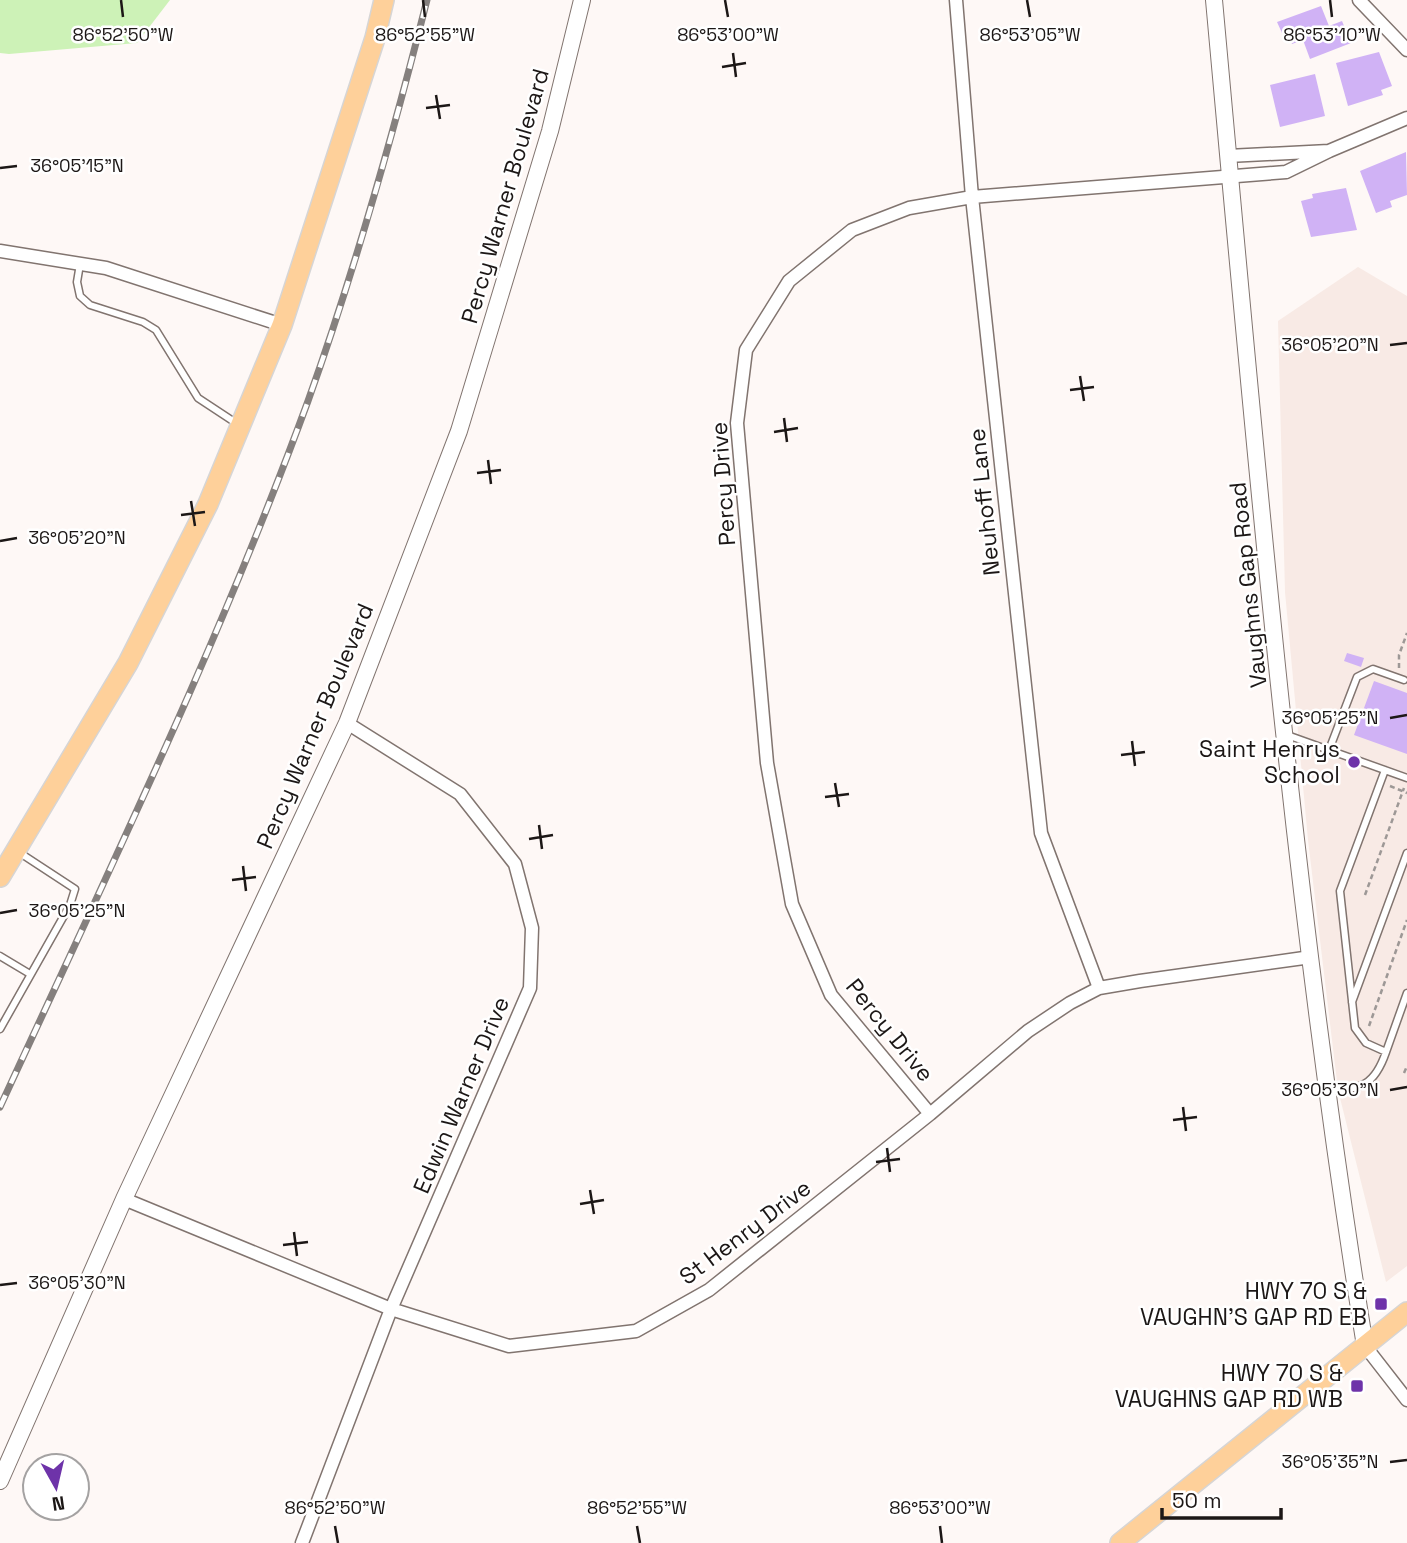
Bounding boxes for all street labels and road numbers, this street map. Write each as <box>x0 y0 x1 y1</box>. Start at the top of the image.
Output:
street label: Percy Warner Boulevard <box>454 65 556 327</box>
street label: Percy Drive <box>704 421 742 547</box>
street label: Neuhoff Lane <box>961 427 1007 577</box>
street label: Vaughns Gap Road <box>1222 480 1274 690</box>
street label: Percy Warner Boulevard <box>250 599 380 853</box>
street label: Percy Drive <box>839 972 941 1088</box>
street label: Edwin Warner Drive <box>406 992 516 1198</box>
street label: St Henry Drive <box>673 1173 817 1291</box>

